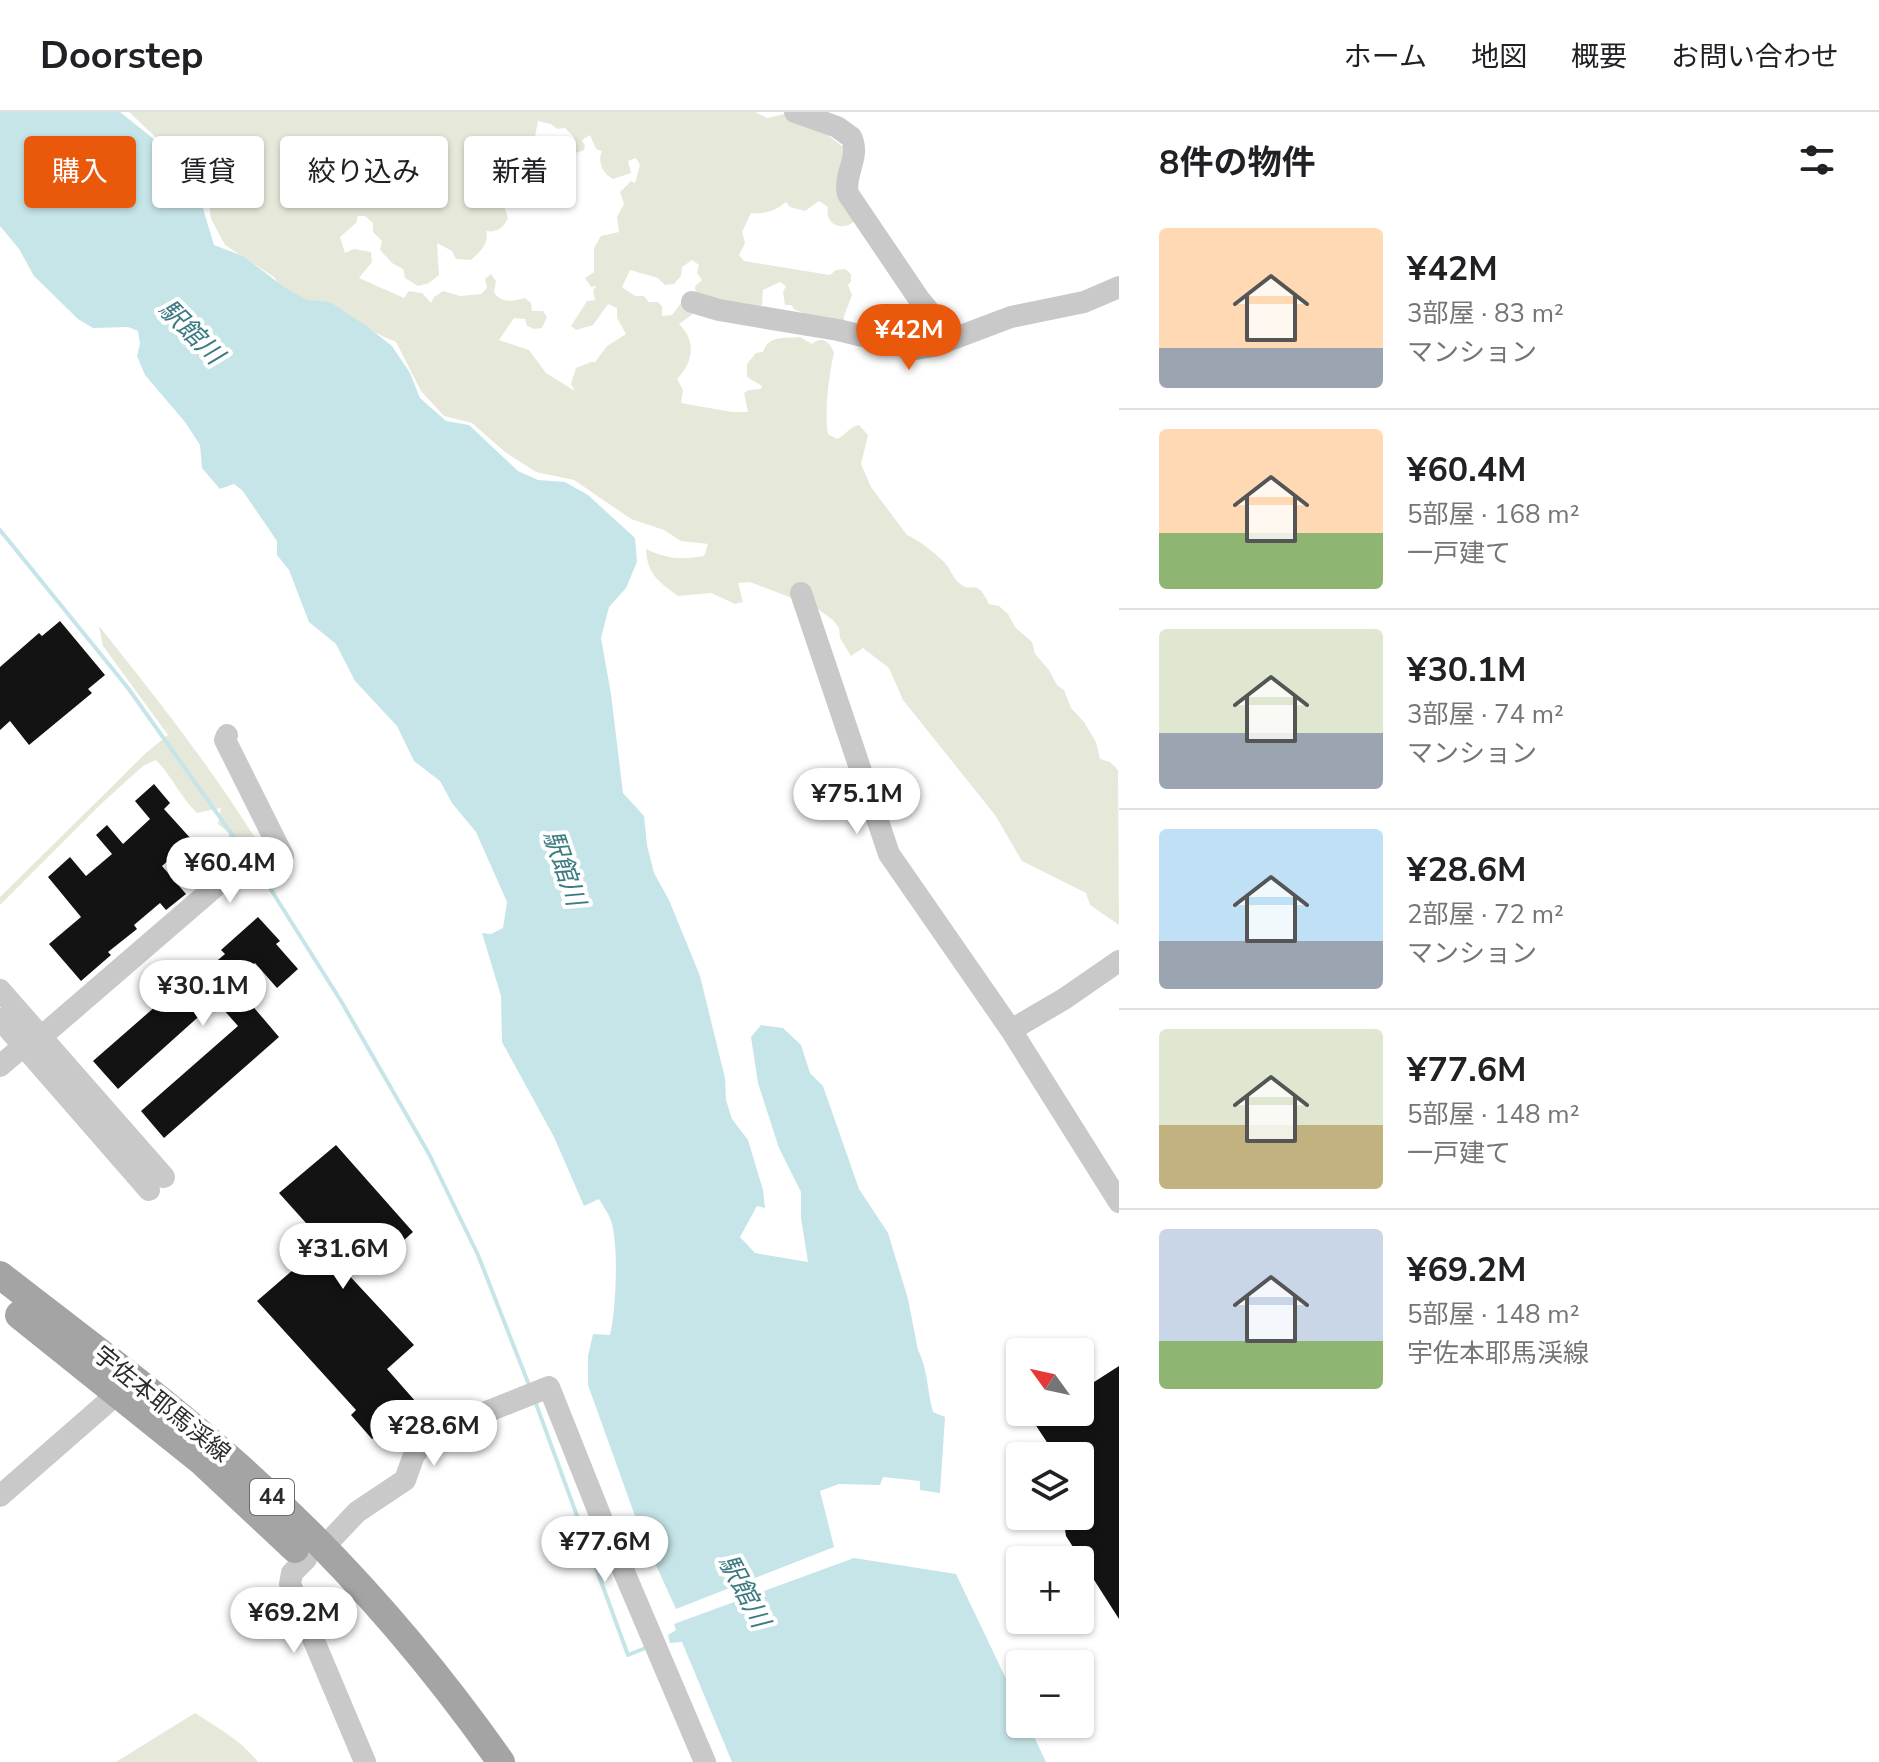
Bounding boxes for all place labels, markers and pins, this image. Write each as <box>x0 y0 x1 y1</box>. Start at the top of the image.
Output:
pin: ¥42M <box>862 304 956 372</box>
pin: ¥75.1M <box>792 768 922 836</box>
pin: ¥60.4M <box>165 837 295 905</box>
pin: ¥30.1M <box>138 960 268 1028</box>
pin: ¥31.6M <box>278 1223 408 1291</box>
pin: ¥28.6M <box>369 1400 499 1468</box>
pin: ¥77.6M <box>540 1516 670 1584</box>
pin: ¥69.2M <box>229 1587 359 1655</box>

